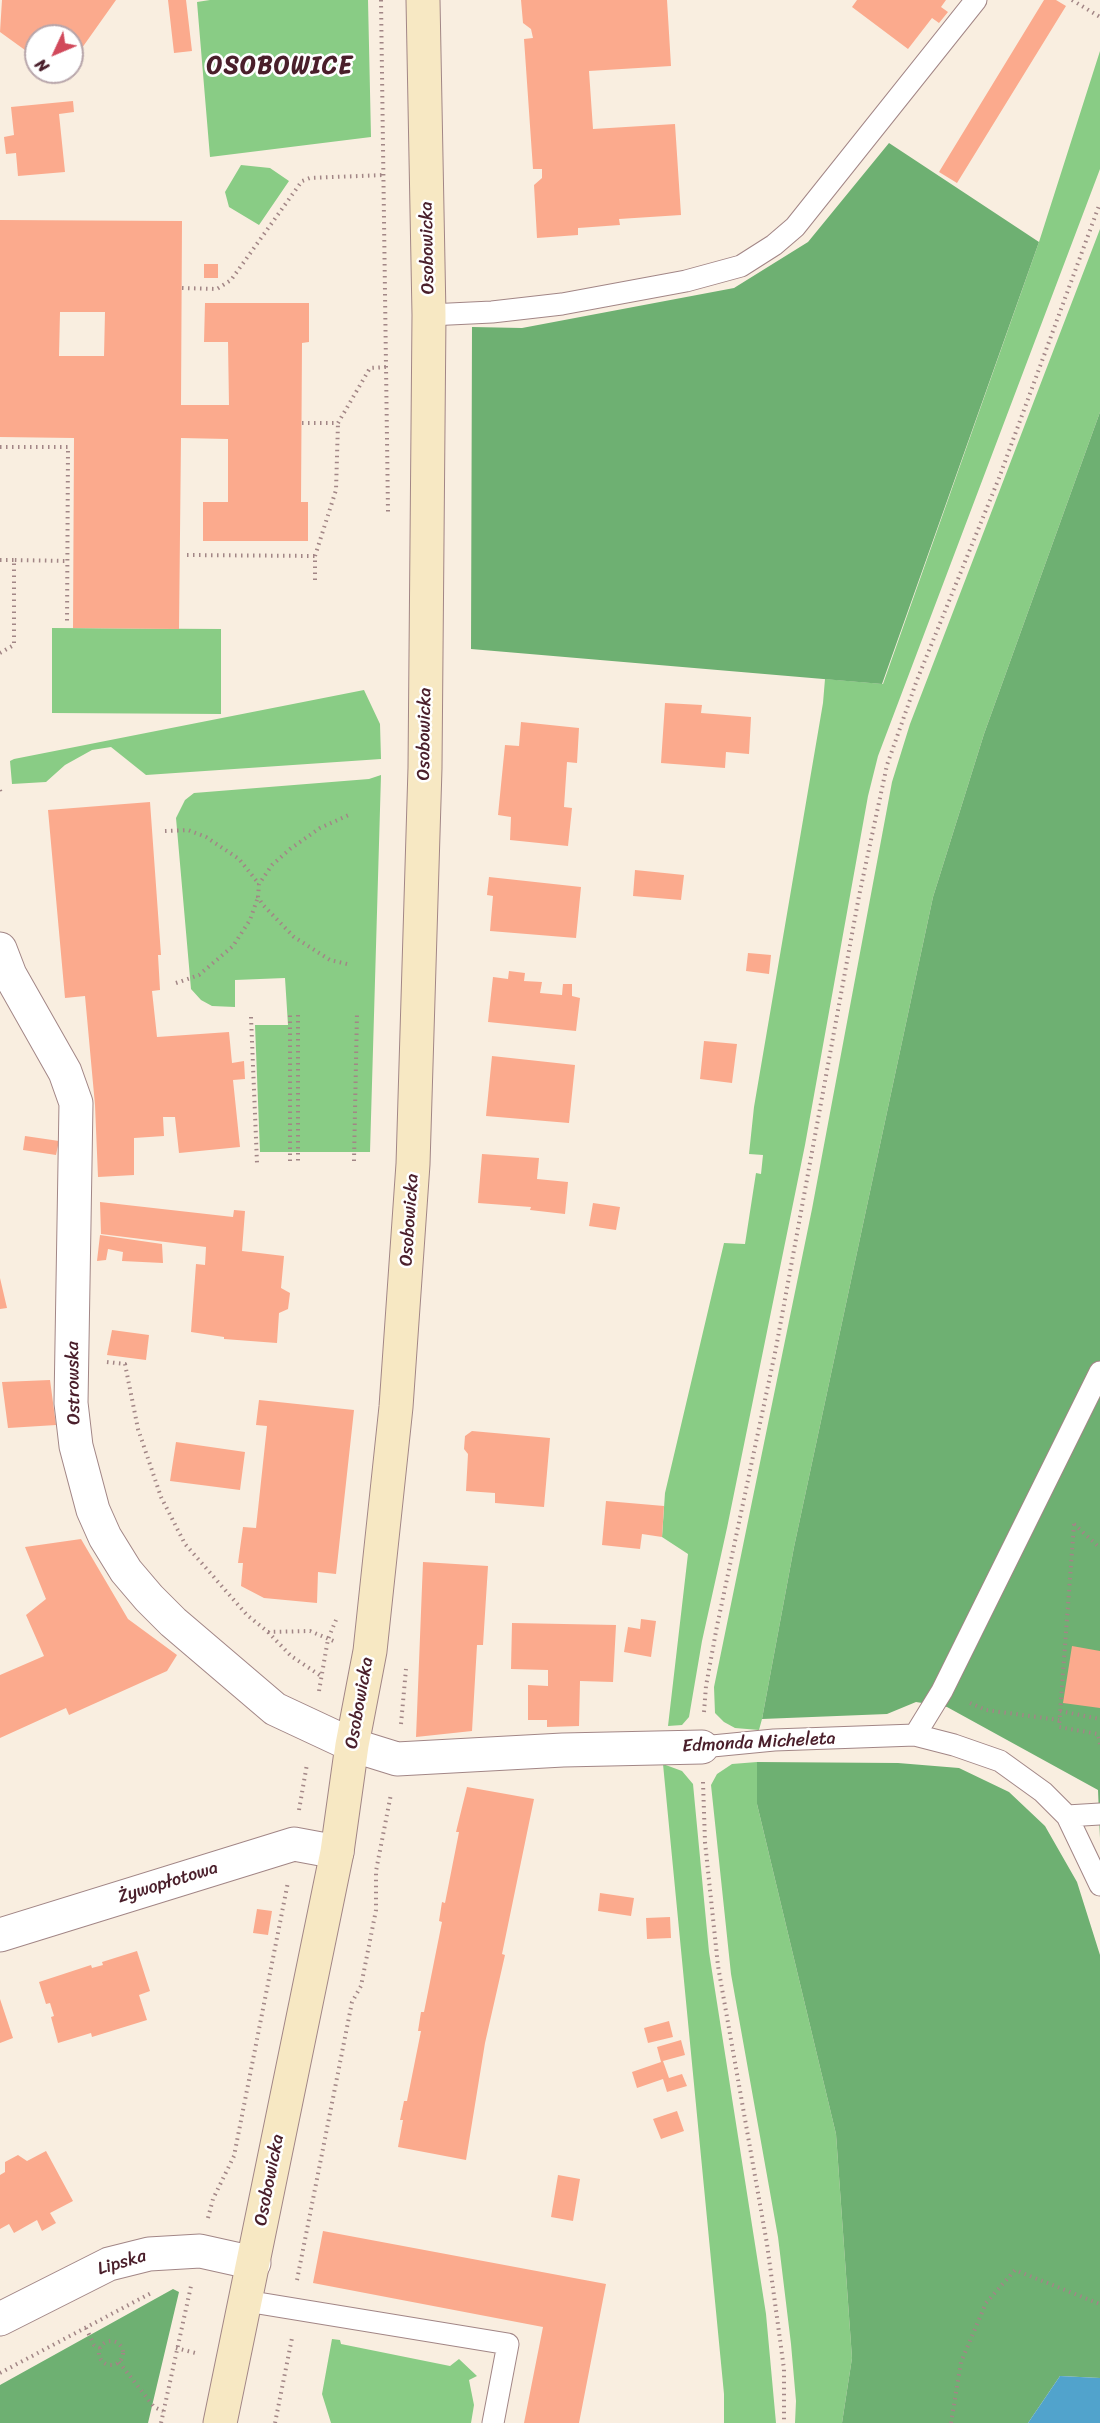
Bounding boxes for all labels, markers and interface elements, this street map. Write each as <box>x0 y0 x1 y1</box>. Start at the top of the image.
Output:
north arrow <box>24 24 84 84</box>
text: N <box>28 51 56 80</box>
district label: OSOBOWICE <box>206 53 354 81</box>
street label: Osobowicka <box>416 201 440 295</box>
street label: Osobowicka <box>413 687 437 781</box>
street label: Osobowicka <box>396 1173 424 1267</box>
street label: Ostrowska <box>62 1341 86 1425</box>
street label: Osobowicka <box>341 1655 379 1751</box>
street label: Edmonda Micheleta <box>682 1728 836 1758</box>
street label: Żywopłotowa <box>115 1858 221 1908</box>
street label: Osobowicka <box>251 2132 289 2228</box>
street label: Lipska <box>95 2245 149 2281</box>

